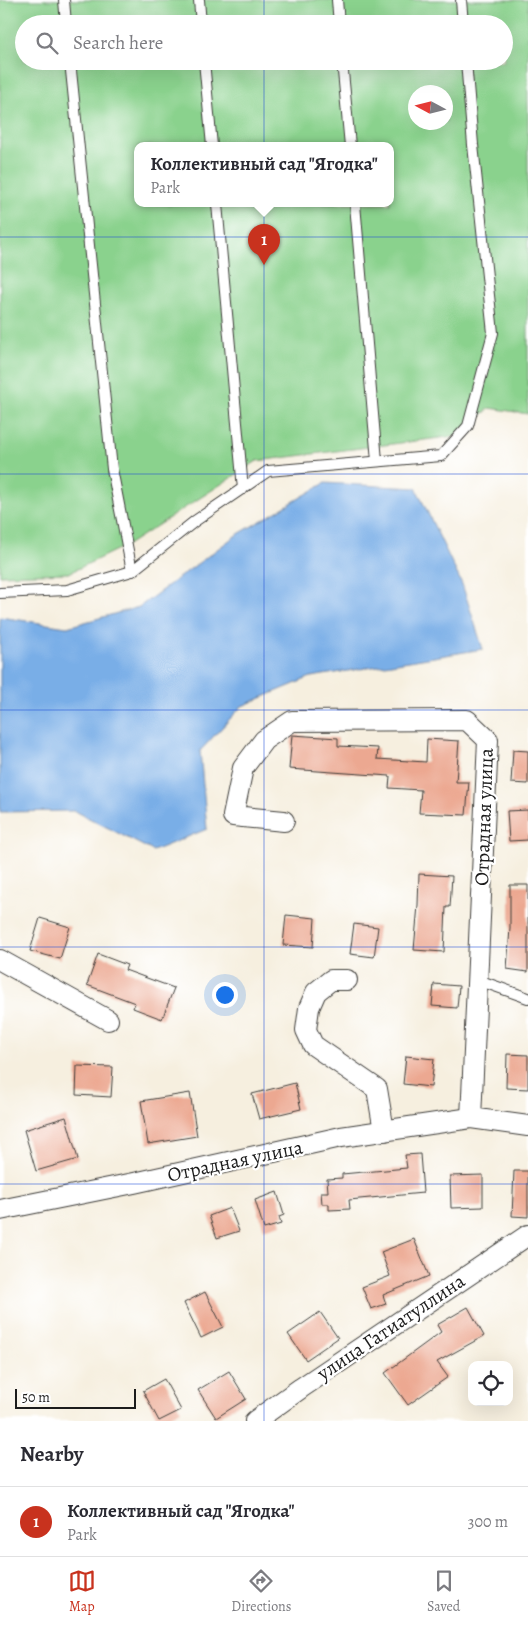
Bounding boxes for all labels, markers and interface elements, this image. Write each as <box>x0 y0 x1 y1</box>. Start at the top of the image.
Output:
search box <box>15 15 513 70</box>
icon: search <box>33 29 61 57</box>
text: Search here <box>73 30 163 56</box>
north arrow <box>408 85 453 130</box>
popup <box>134 142 394 207</box>
text: Коллективный сад "Ягодка" <box>150 151 378 177</box>
text: Park <box>150 177 180 199</box>
pin: 1 <box>248 224 280 265</box>
street label: Отрадная улица <box>468 747 500 886</box>
your location <box>212 982 238 1008</box>
street label: Отрадная улица <box>165 1133 306 1189</box>
street label: улица Гатиатуллина <box>311 1267 471 1387</box>
map controls <box>468 1361 513 1406</box>
button: locate <box>468 1361 513 1406</box>
scale bar <box>15 1386 136 1409</box>
text: 50 m <box>22 1388 50 1407</box>
text: Nearby <box>20 1440 83 1468</box>
text: Коллективный сад "Ягодка" <box>67 1498 295 1524</box>
text: 1 <box>33 1511 39 1533</box>
text: 300 m <box>468 1511 508 1533</box>
text: Park <box>67 1524 97 1546</box>
tab: Map <box>68 1567 96 1616</box>
tab: Directions <box>231 1567 291 1616</box>
tab: Saved <box>427 1567 460 1616</box>

